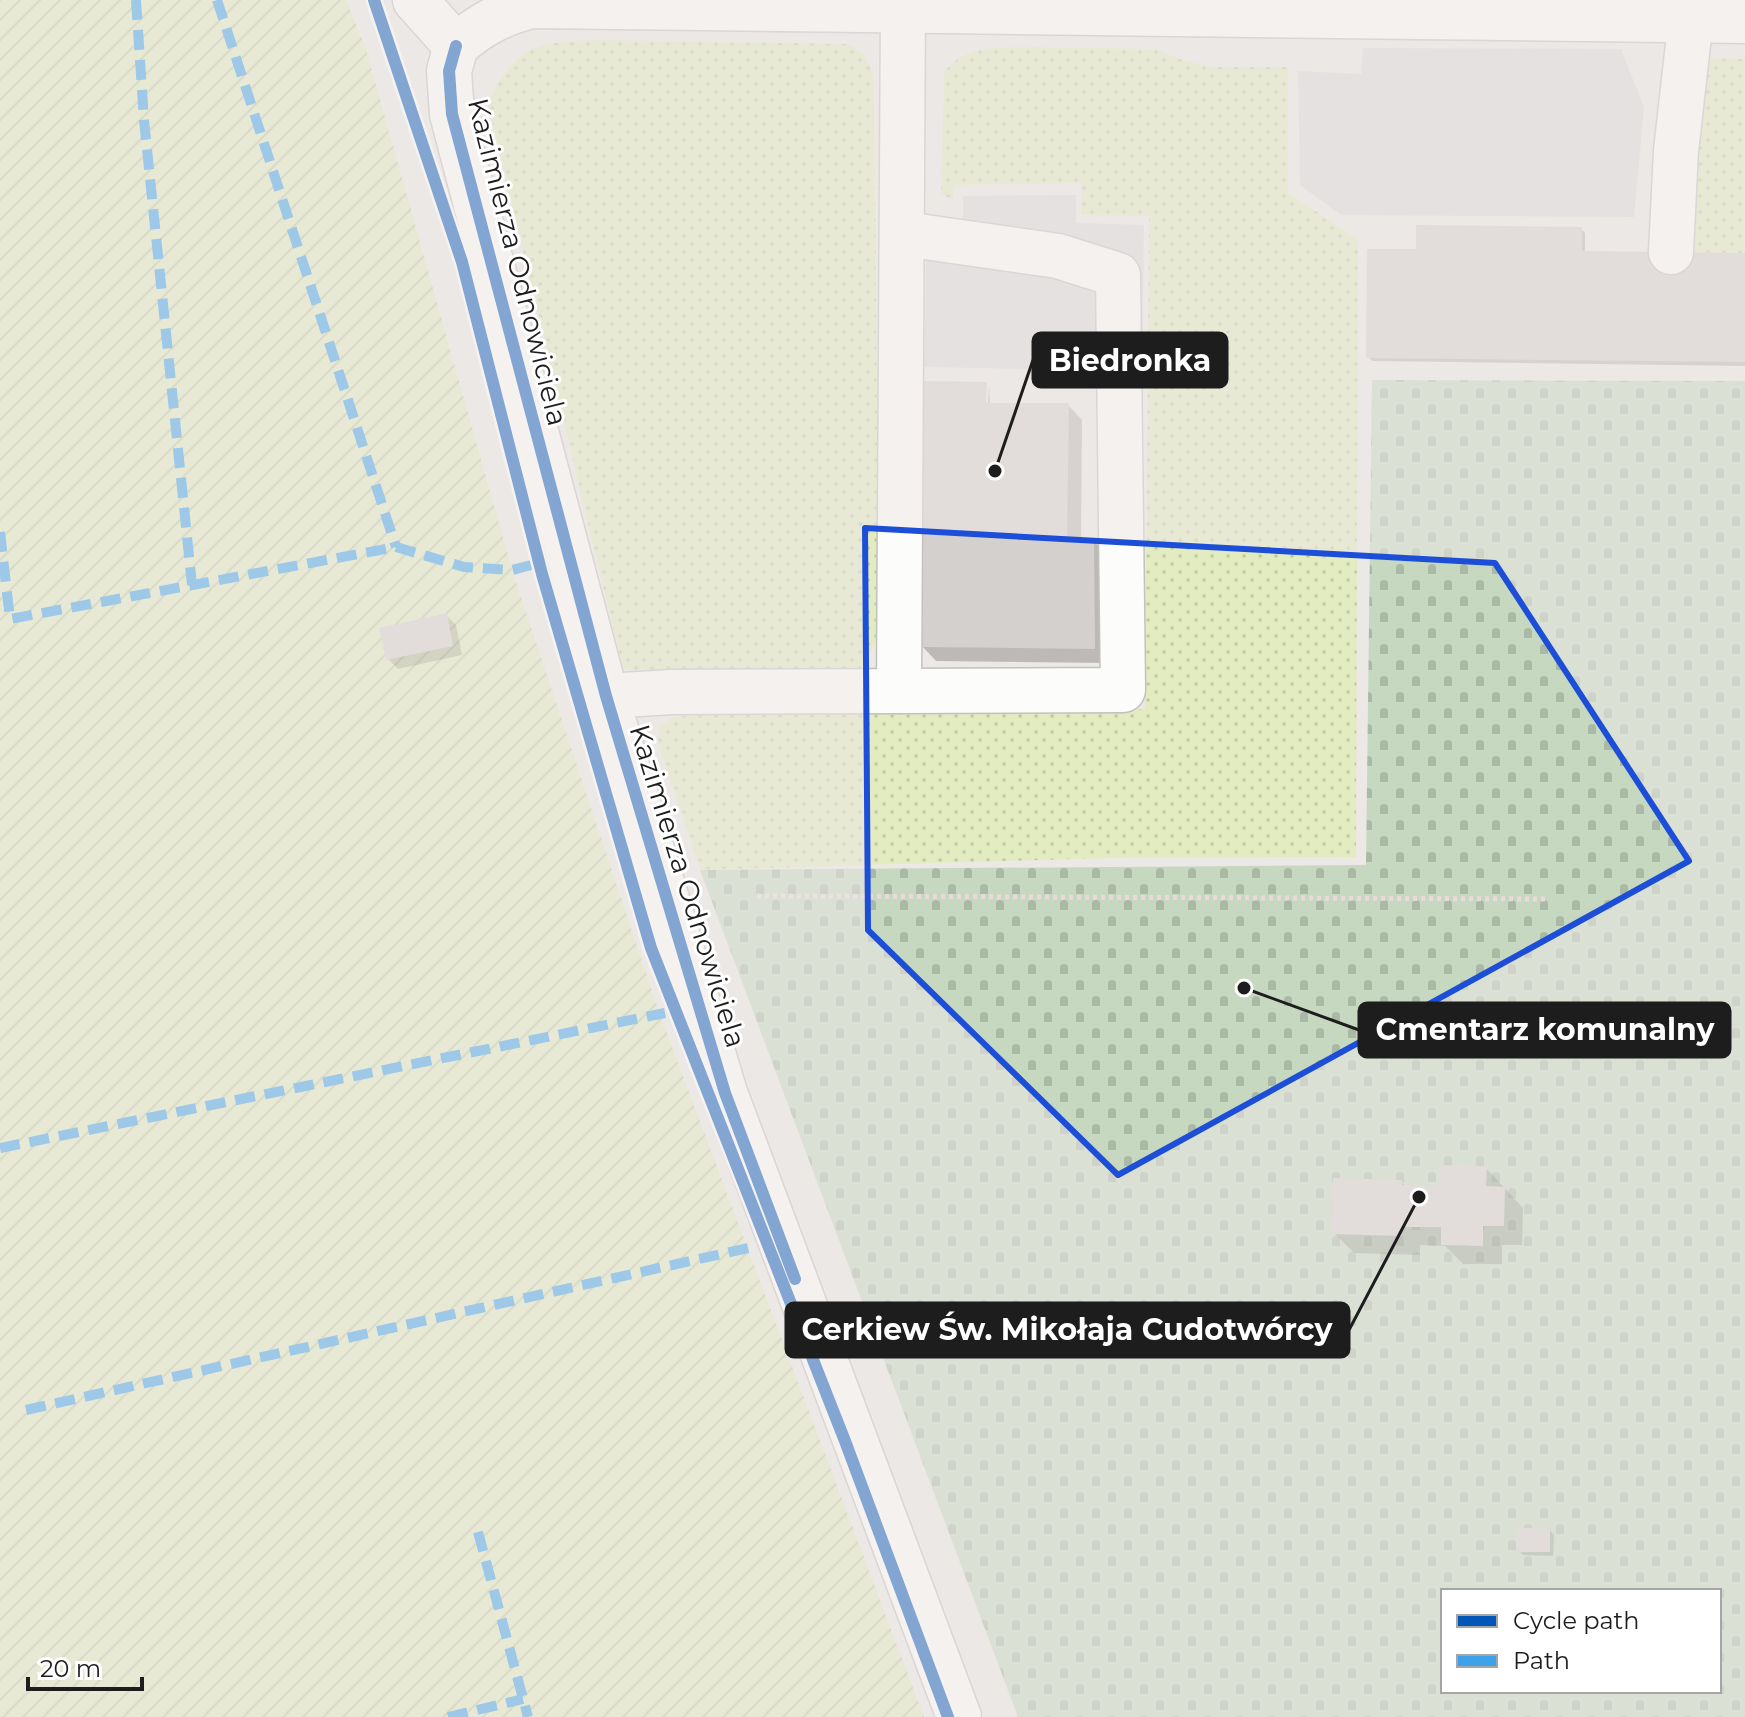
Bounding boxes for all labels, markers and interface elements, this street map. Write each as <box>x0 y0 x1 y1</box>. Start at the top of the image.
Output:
street label: Kazimierza Odnowiciela <box>461 95 575 429</box>
callout: Biedronka <box>1033 333 1227 387</box>
text: Biedronka <box>1049 342 1211 379</box>
street label: Kazimierza Odnowiciela <box>623 720 753 1052</box>
callout: Cmentarz komunalny <box>1359 1003 1730 1057</box>
text: Cmentarz komunalny <box>1375 1011 1716 1048</box>
callout: Cerkiew Św. Mikołaja Cudotwórcy <box>786 1303 1349 1357</box>
text: Cerkiew Św. Mikołaja Cudotwórcy <box>802 1311 1333 1348</box>
legend <box>1441 1589 1721 1693</box>
text: Cycle path <box>1513 1606 1640 1635</box>
scale bar <box>28 1641 142 1691</box>
text: Path <box>1513 1646 1570 1675</box>
text: 20 m <box>40 1654 101 1683</box>

